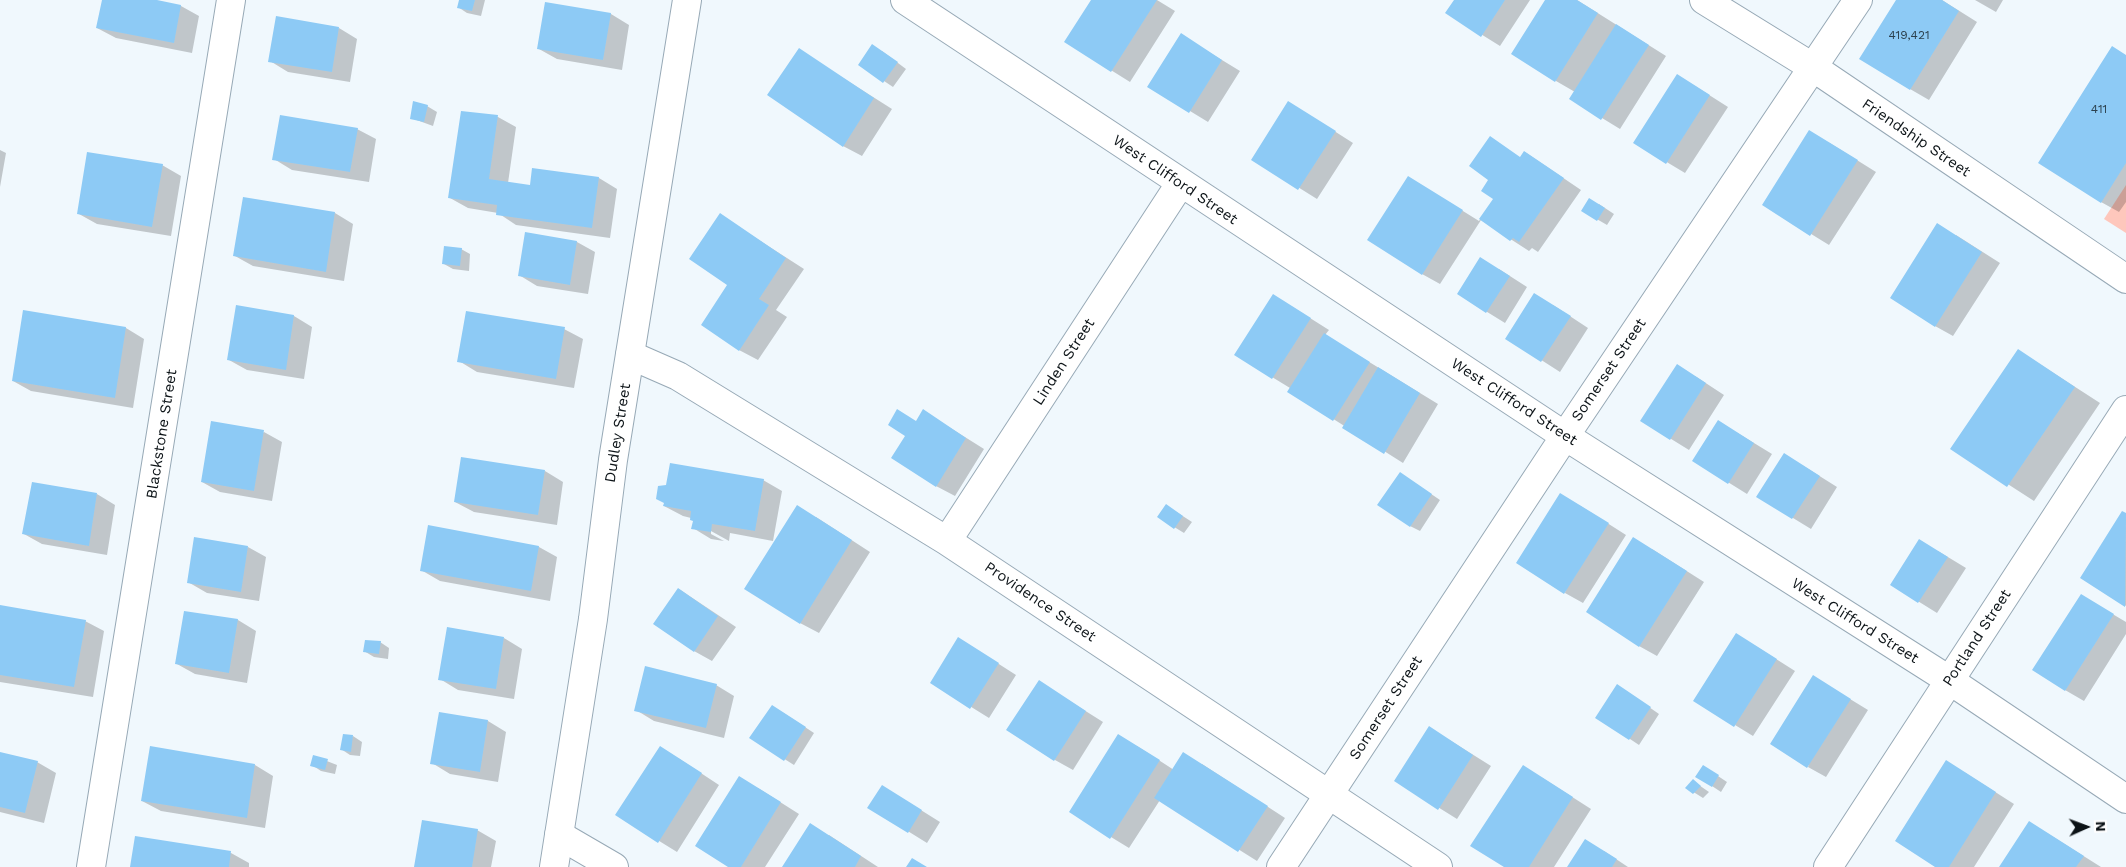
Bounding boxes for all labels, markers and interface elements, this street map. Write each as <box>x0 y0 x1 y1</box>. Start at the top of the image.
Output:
house number: 419,421 <box>1888 28 1930 42</box>
street label: Friendship Street <box>1858 95 1974 181</box>
house number: 411 <box>2091 102 2107 116</box>
street label: West Clifford Street <box>1109 131 1241 229</box>
street label: Linden Street <box>1029 315 1099 409</box>
street label: Somerset Street <box>1568 315 1650 425</box>
street label: West Clifford Street <box>1448 354 1580 450</box>
street label: Blackstone Street <box>143 368 181 500</box>
street label: Dudley Street <box>601 382 635 484</box>
street label: Providence Street <box>981 558 1099 646</box>
street label: West Clifford Street <box>1788 574 1922 668</box>
street label: Portland Street <box>1939 586 2015 690</box>
street label: Somerset Street <box>1346 653 1426 763</box>
north arrow <box>2061 802 2111 852</box>
text: N <box>2093 821 2109 832</box>

